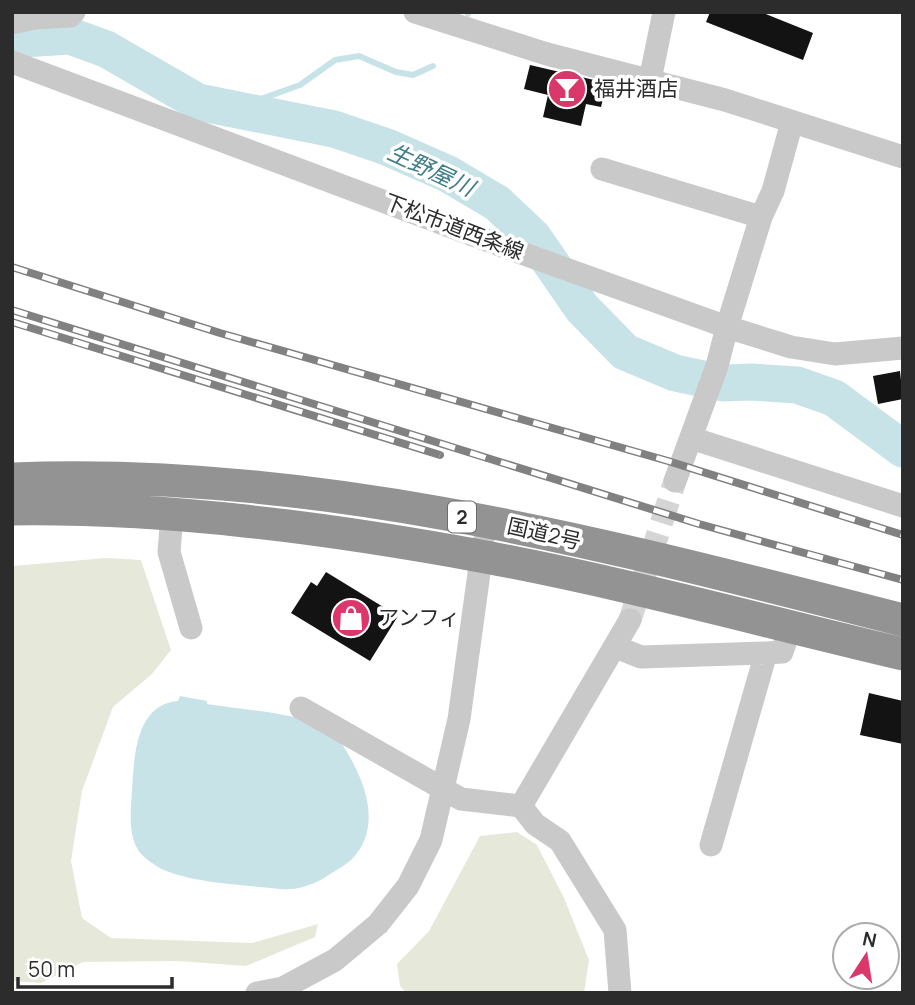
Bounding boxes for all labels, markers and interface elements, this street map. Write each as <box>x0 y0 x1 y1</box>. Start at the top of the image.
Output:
bar icon: 福井酒店 <box>546 68 588 110</box>
place label: 福井酒店 <box>594 74 678 102</box>
water label: 生野屋川 <box>383 135 483 204</box>
street label: 下松市道西条線 <box>381 187 528 265</box>
road number: 2 <box>448 502 476 532</box>
street label: 国道2号 <box>505 511 584 555</box>
shop icon: アンフィ <box>330 597 372 639</box>
place label: アンフィ <box>378 603 460 631</box>
north arrow <box>831 921 901 991</box>
text: N <box>860 925 879 954</box>
scale bar <box>18 946 172 990</box>
text: 50 m <box>28 955 75 983</box>

